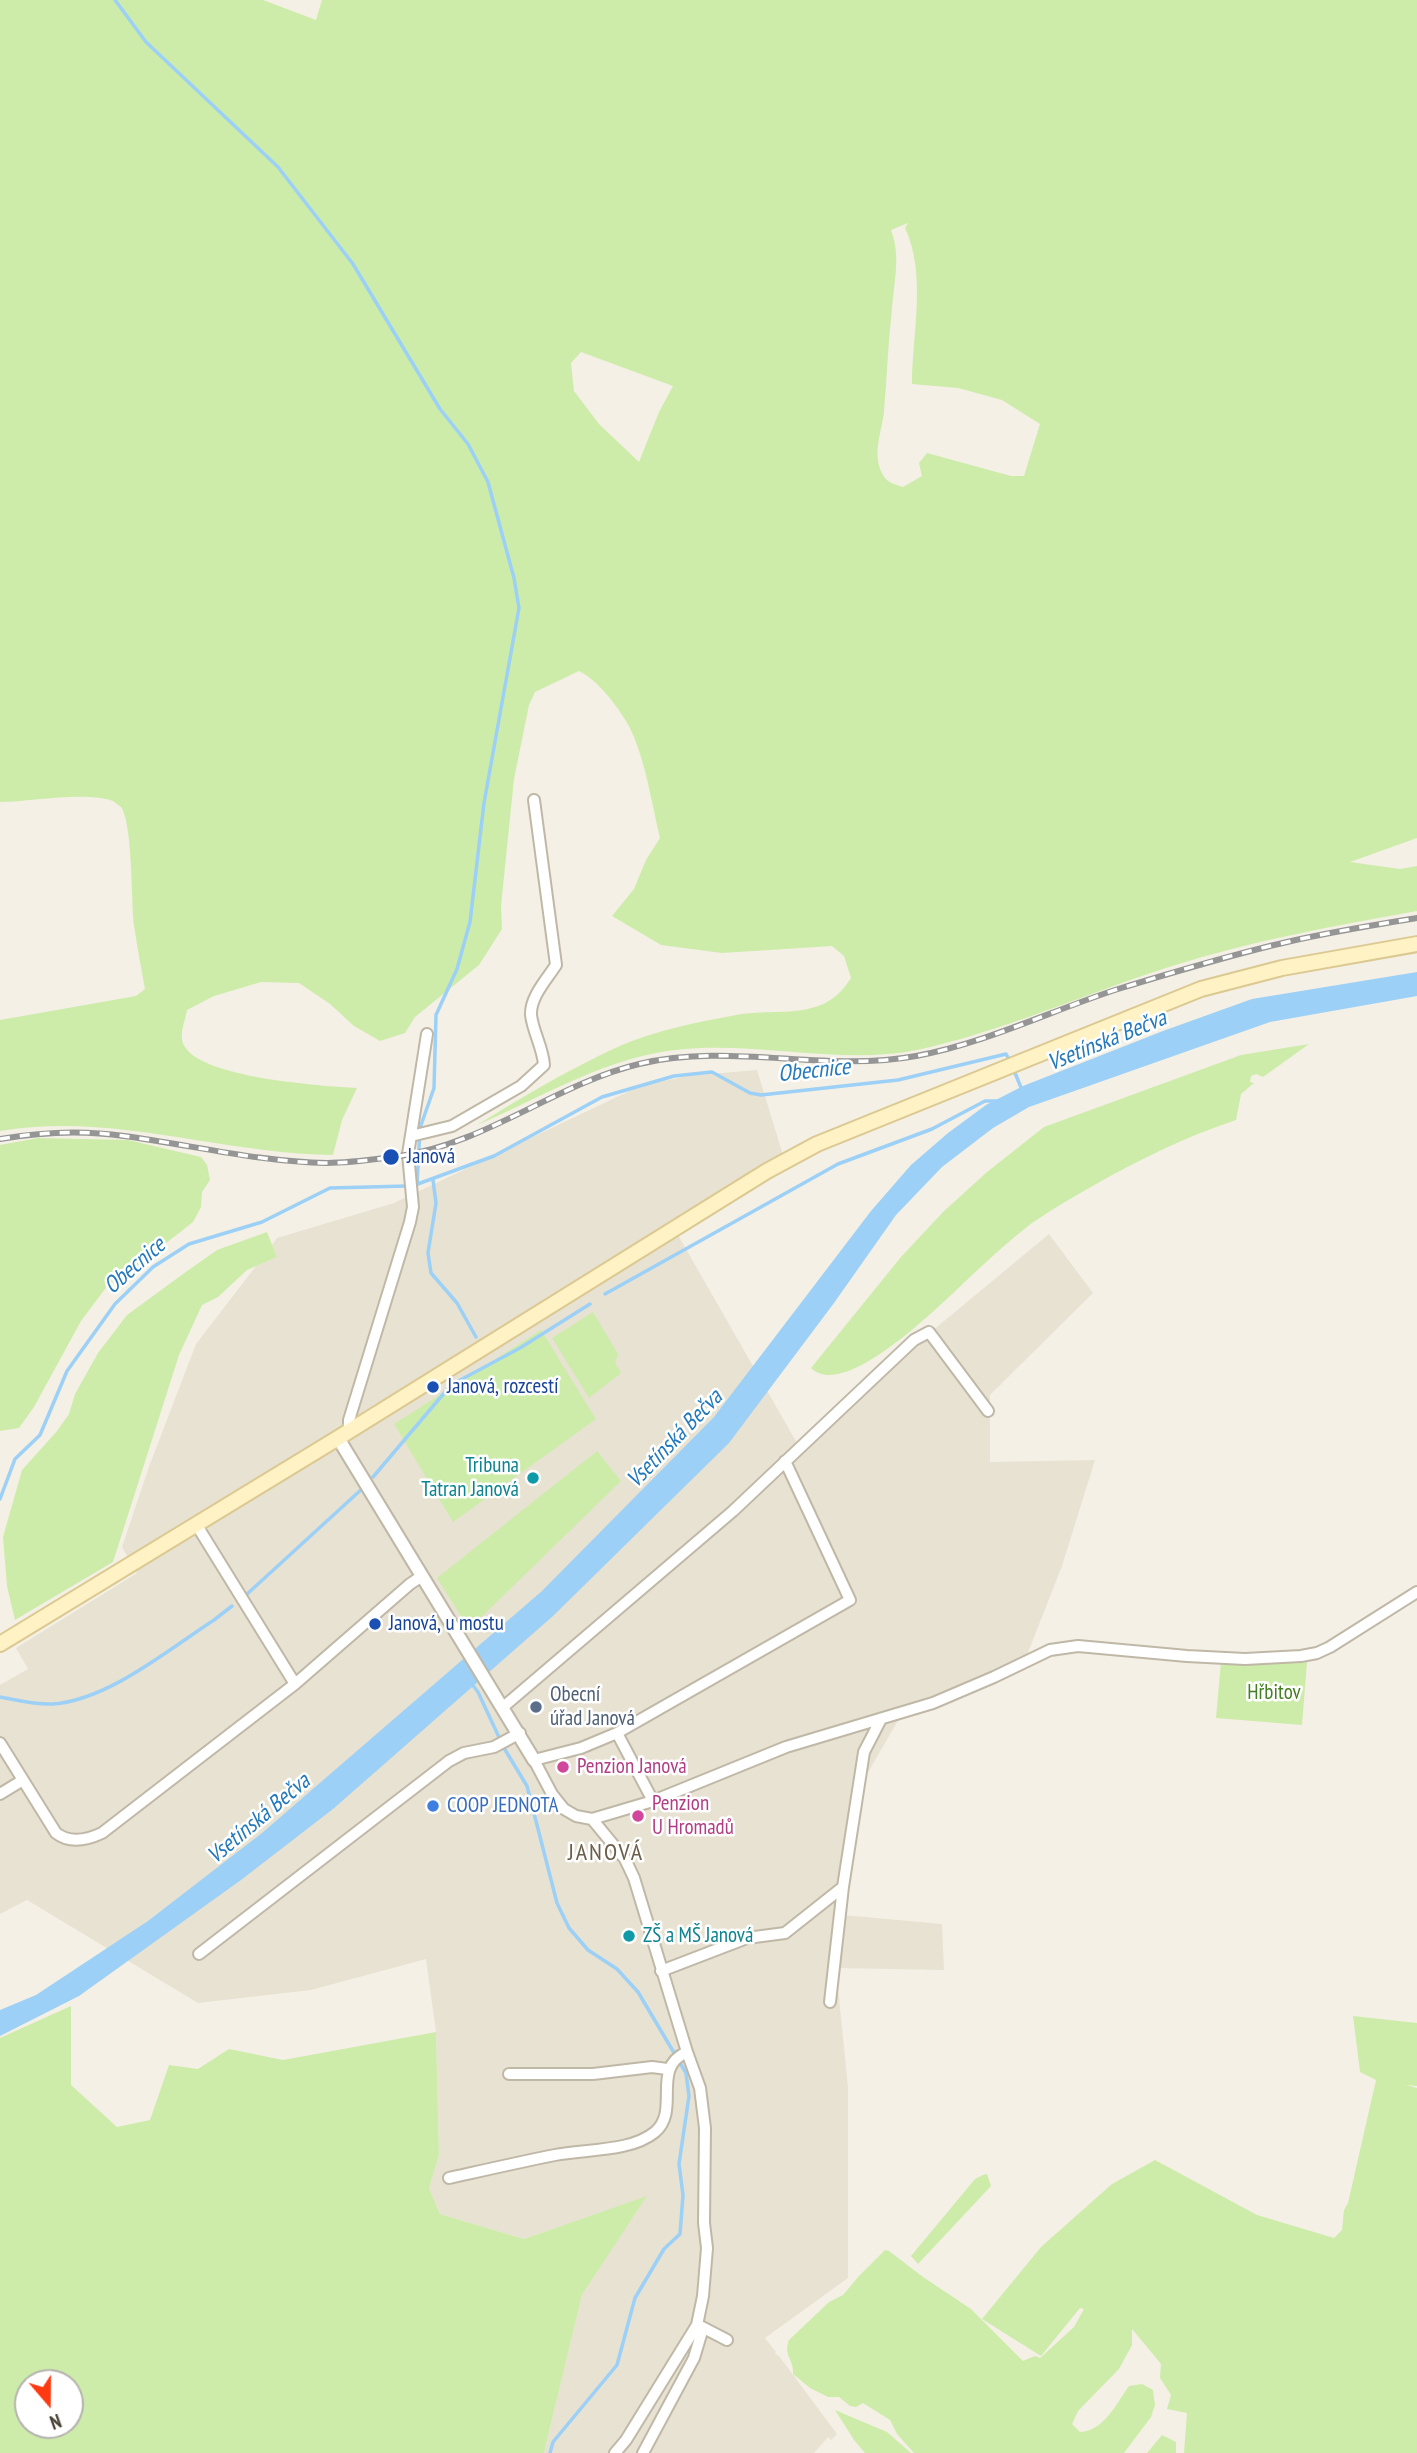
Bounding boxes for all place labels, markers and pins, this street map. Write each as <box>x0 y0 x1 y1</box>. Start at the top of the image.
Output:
place label: Janová <box>407 1144 455 1170</box>
marker: Janová <box>381 1147 401 1167</box>
place label: Janová, rozcestí <box>447 1374 559 1400</box>
marker: Janová, rozcestí <box>425 1379 441 1395</box>
place label: Tribuna Tatran Janová <box>421 1453 519 1503</box>
marker: Tribuna Tatran Janová <box>525 1470 541 1486</box>
place label: Janová, u mostu <box>389 1611 504 1637</box>
marker: Janová, u mostu <box>367 1616 383 1632</box>
place label: Obecní úřad Janová <box>550 1682 635 1732</box>
marker: Obecní úřad Janová <box>528 1699 544 1715</box>
place label: Penzion Janová <box>577 1754 687 1780</box>
marker: Penzion Janová <box>555 1759 571 1775</box>
place label: Penzion U Hromadů <box>652 1791 734 1841</box>
place label: COOP JEDNOTA <box>447 1793 558 1819</box>
marker: COOP JEDNOTA <box>425 1798 441 1814</box>
marker: Penzion U Hromadů <box>630 1808 646 1824</box>
place label: ZŠ a MŠ Janová <box>643 1923 753 1949</box>
marker: ZŠ a MŠ Janová <box>621 1928 637 1944</box>

